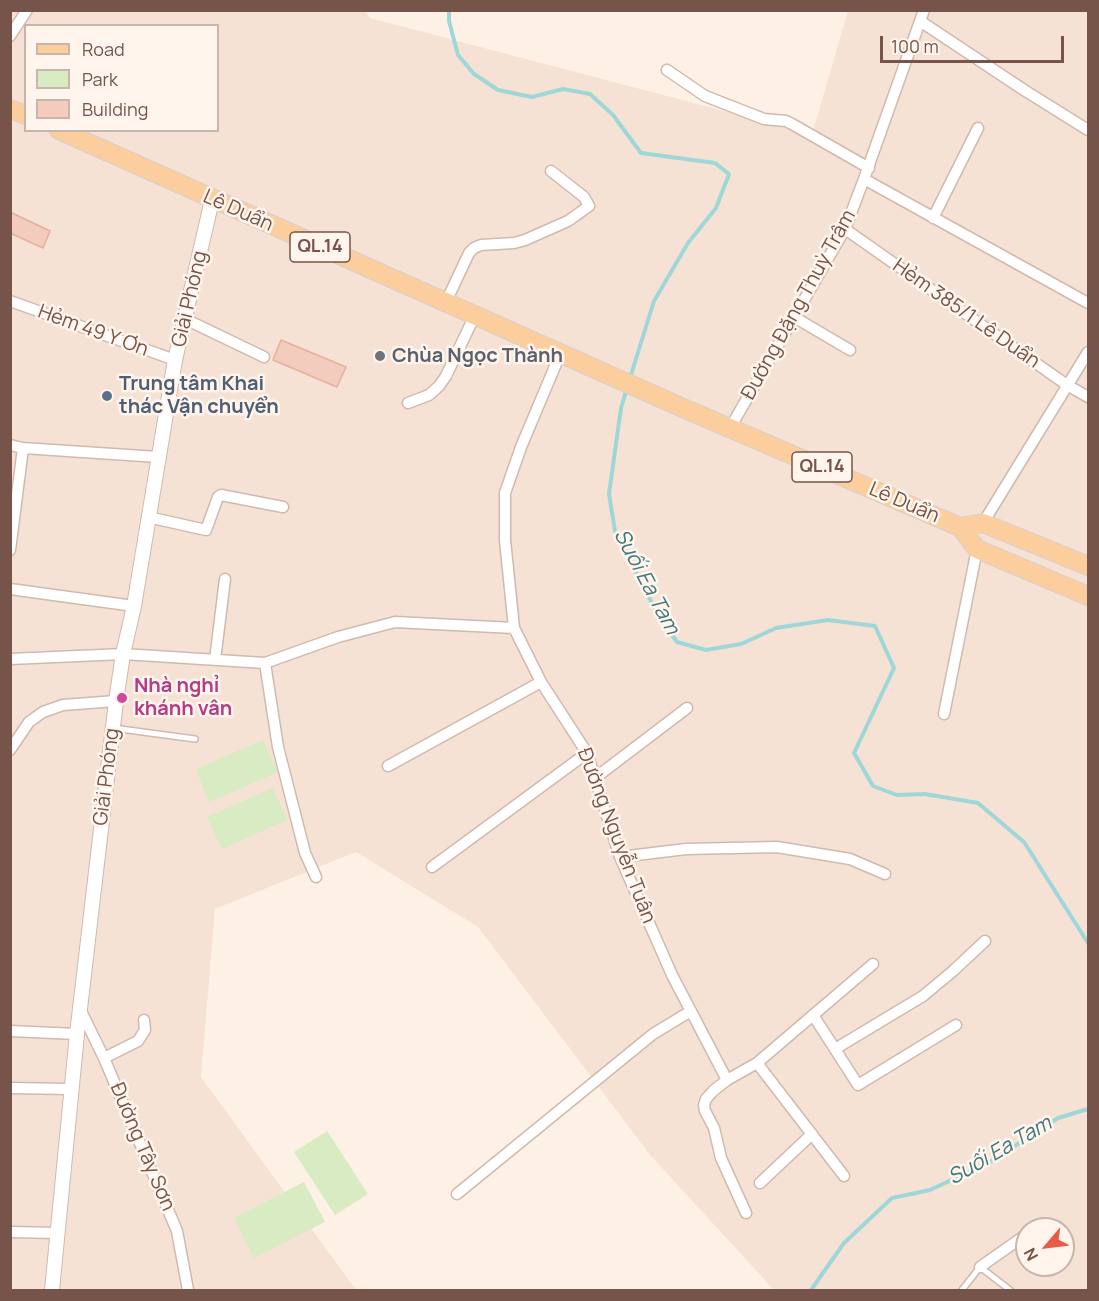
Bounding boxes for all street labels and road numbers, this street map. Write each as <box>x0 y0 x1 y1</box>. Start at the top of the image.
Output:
street label: Lê Duẩn <box>199 185 277 237</box>
street label: Đường Đặng Thuỳ Trâm <box>737 206 861 404</box>
road number: QL.14 <box>290 232 350 262</box>
street label: Giải Phóng <box>167 249 213 349</box>
street label: Hẻm 385/1 Lê Duẩn <box>888 254 1044 374</box>
street label: Hẻm 49 Y Ơn <box>34 300 152 362</box>
road number: QL.14 <box>792 452 852 482</box>
street label: Lê Duẩn <box>865 477 943 529</box>
street label: Giải Phóng <box>89 727 125 827</box>
street label: Đường Nguyễn Tuân <box>572 745 660 927</box>
street label: Đường Tây Sơn <box>104 1079 180 1215</box>

